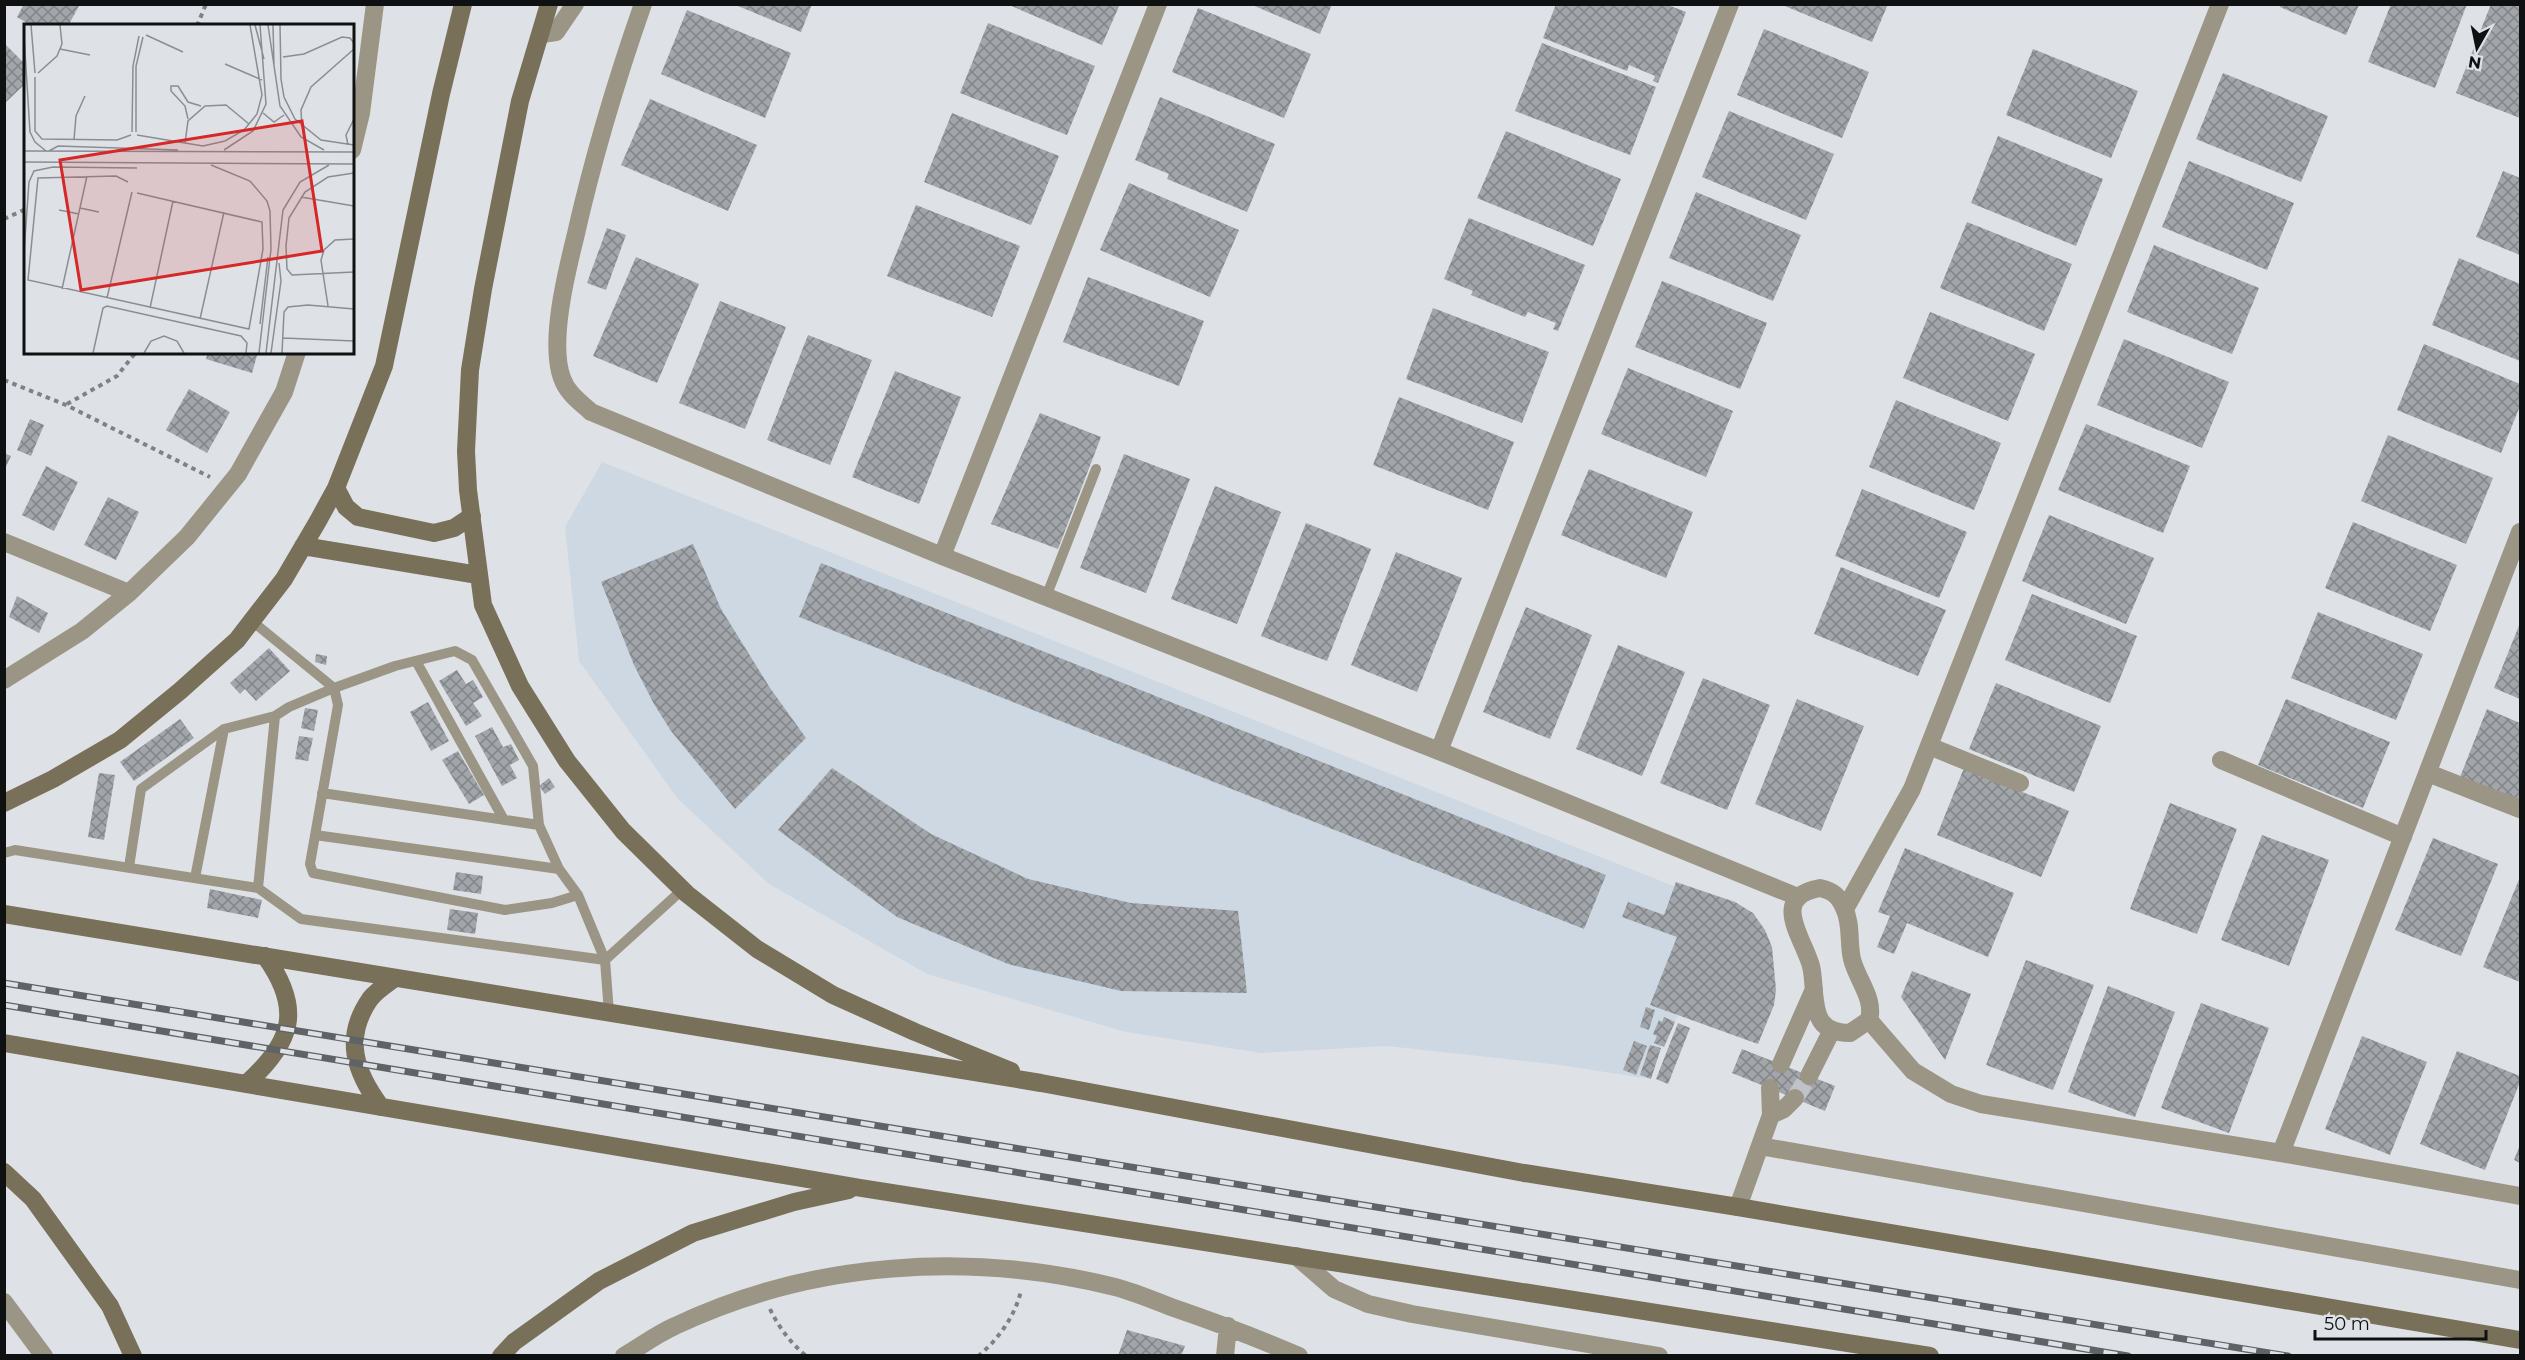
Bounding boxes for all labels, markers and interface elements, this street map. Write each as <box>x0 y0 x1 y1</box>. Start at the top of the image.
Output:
north arrow <box>2447 18 2507 78</box>
inset map <box>24 24 354 354</box>
text: N <box>2467 52 2483 73</box>
scale bar <box>2315 1303 2486 1341</box>
text: 50 m <box>2324 1313 2370 1335</box>

